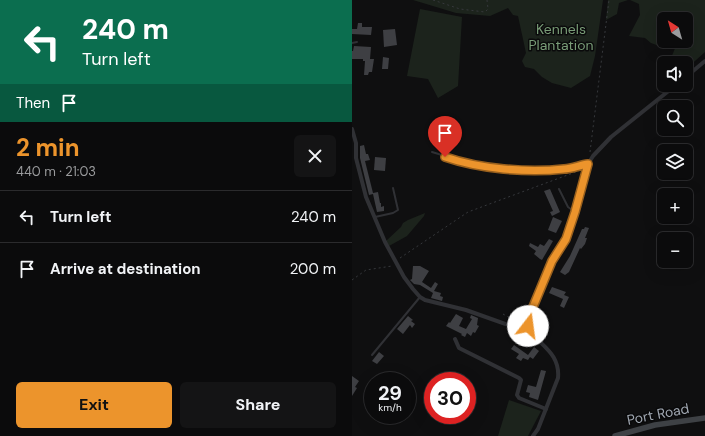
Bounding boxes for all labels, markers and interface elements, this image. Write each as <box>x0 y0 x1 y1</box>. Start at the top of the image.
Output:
text: 240 m <box>82 11 169 48</box>
north arrow <box>657 12 693 48</box>
map controls <box>657 12 693 268</box>
icon: left <box>16 16 68 68</box>
park label: Kennels Plantation <box>529 20 594 54</box>
text: Turn left <box>82 47 151 71</box>
button: sound <box>657 56 693 92</box>
icon: arrive <box>58 92 80 114</box>
text: Then <box>16 93 50 113</box>
button: search <box>657 100 693 136</box>
pin <box>428 116 462 157</box>
icon: arrive <box>434 122 456 144</box>
text: 2 min <box>16 132 79 163</box>
button: close <box>294 135 336 177</box>
button: layers <box>657 144 693 180</box>
text: 440 m · 21:03 <box>16 163 96 180</box>
button: + <box>657 188 693 224</box>
icon: left <box>16 206 38 228</box>
text: Turn left <box>50 207 111 227</box>
text: 240 m <box>291 207 336 227</box>
button: − <box>657 232 693 268</box>
icon: arrive <box>16 258 38 280</box>
text: Arrive at destination <box>50 259 201 279</box>
text: 200 m <box>290 259 336 279</box>
position arrow <box>507 305 549 347</box>
speed limit sign: 30 <box>424 372 476 424</box>
text: 29 <box>378 380 402 406</box>
button: Exit <box>16 382 172 428</box>
button: Share <box>180 382 336 428</box>
street label: Port Road <box>625 399 691 429</box>
text: km/h <box>378 401 402 414</box>

